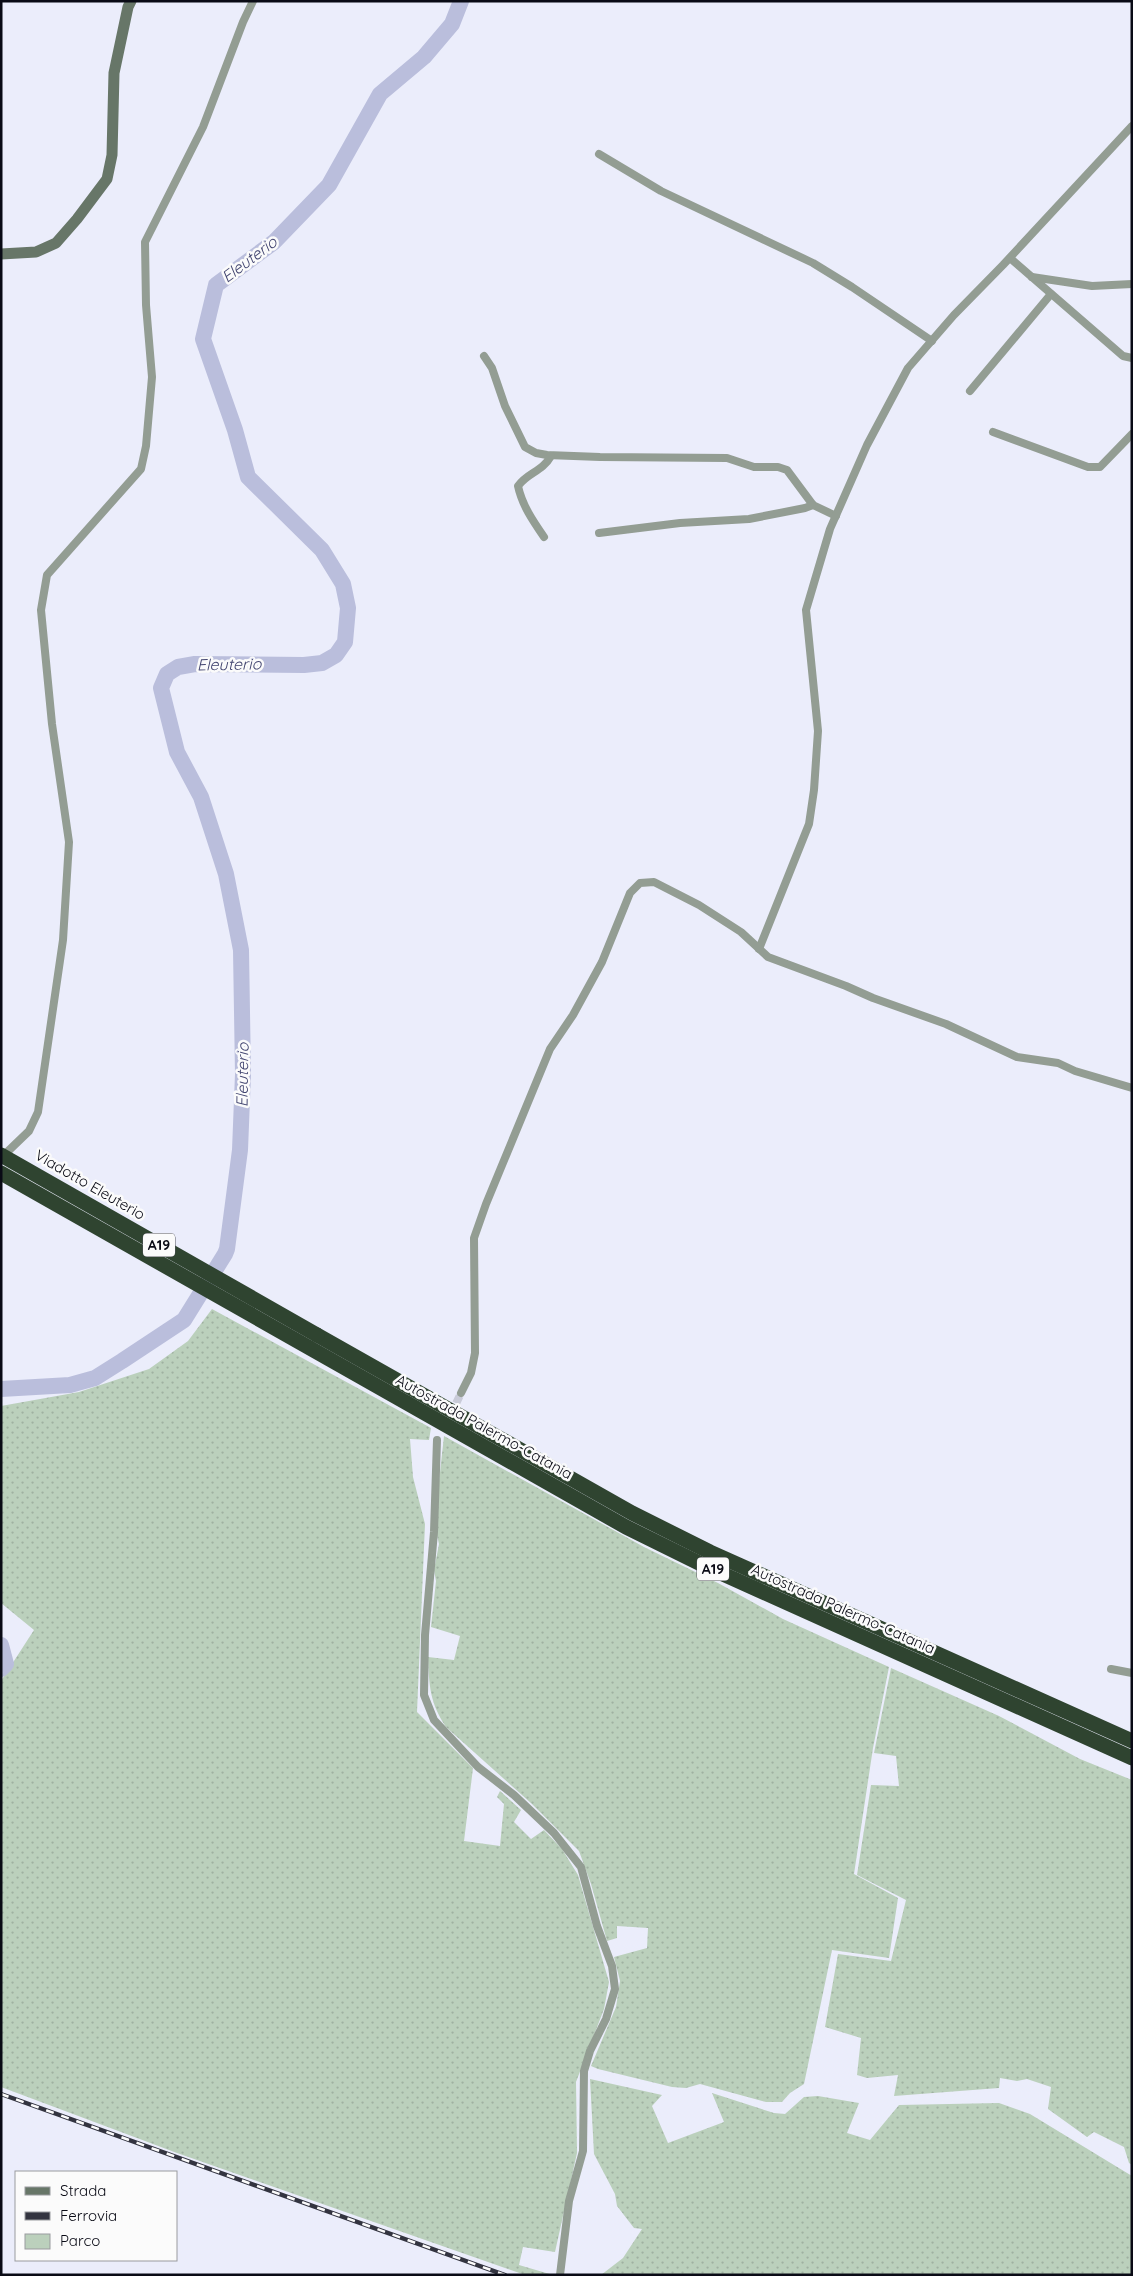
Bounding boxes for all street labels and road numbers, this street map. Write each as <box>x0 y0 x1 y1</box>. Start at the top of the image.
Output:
street label: Viadotto Eleuterio <box>32 1145 149 1224</box>
road number: A19 <box>143 1234 175 1256</box>
street label: Autostrada Palermo-Catania <box>392 1370 576 1483</box>
road number: A19 <box>697 1558 729 1580</box>
street label: Autostrada Palermo-Catania <box>748 1559 938 1658</box>

